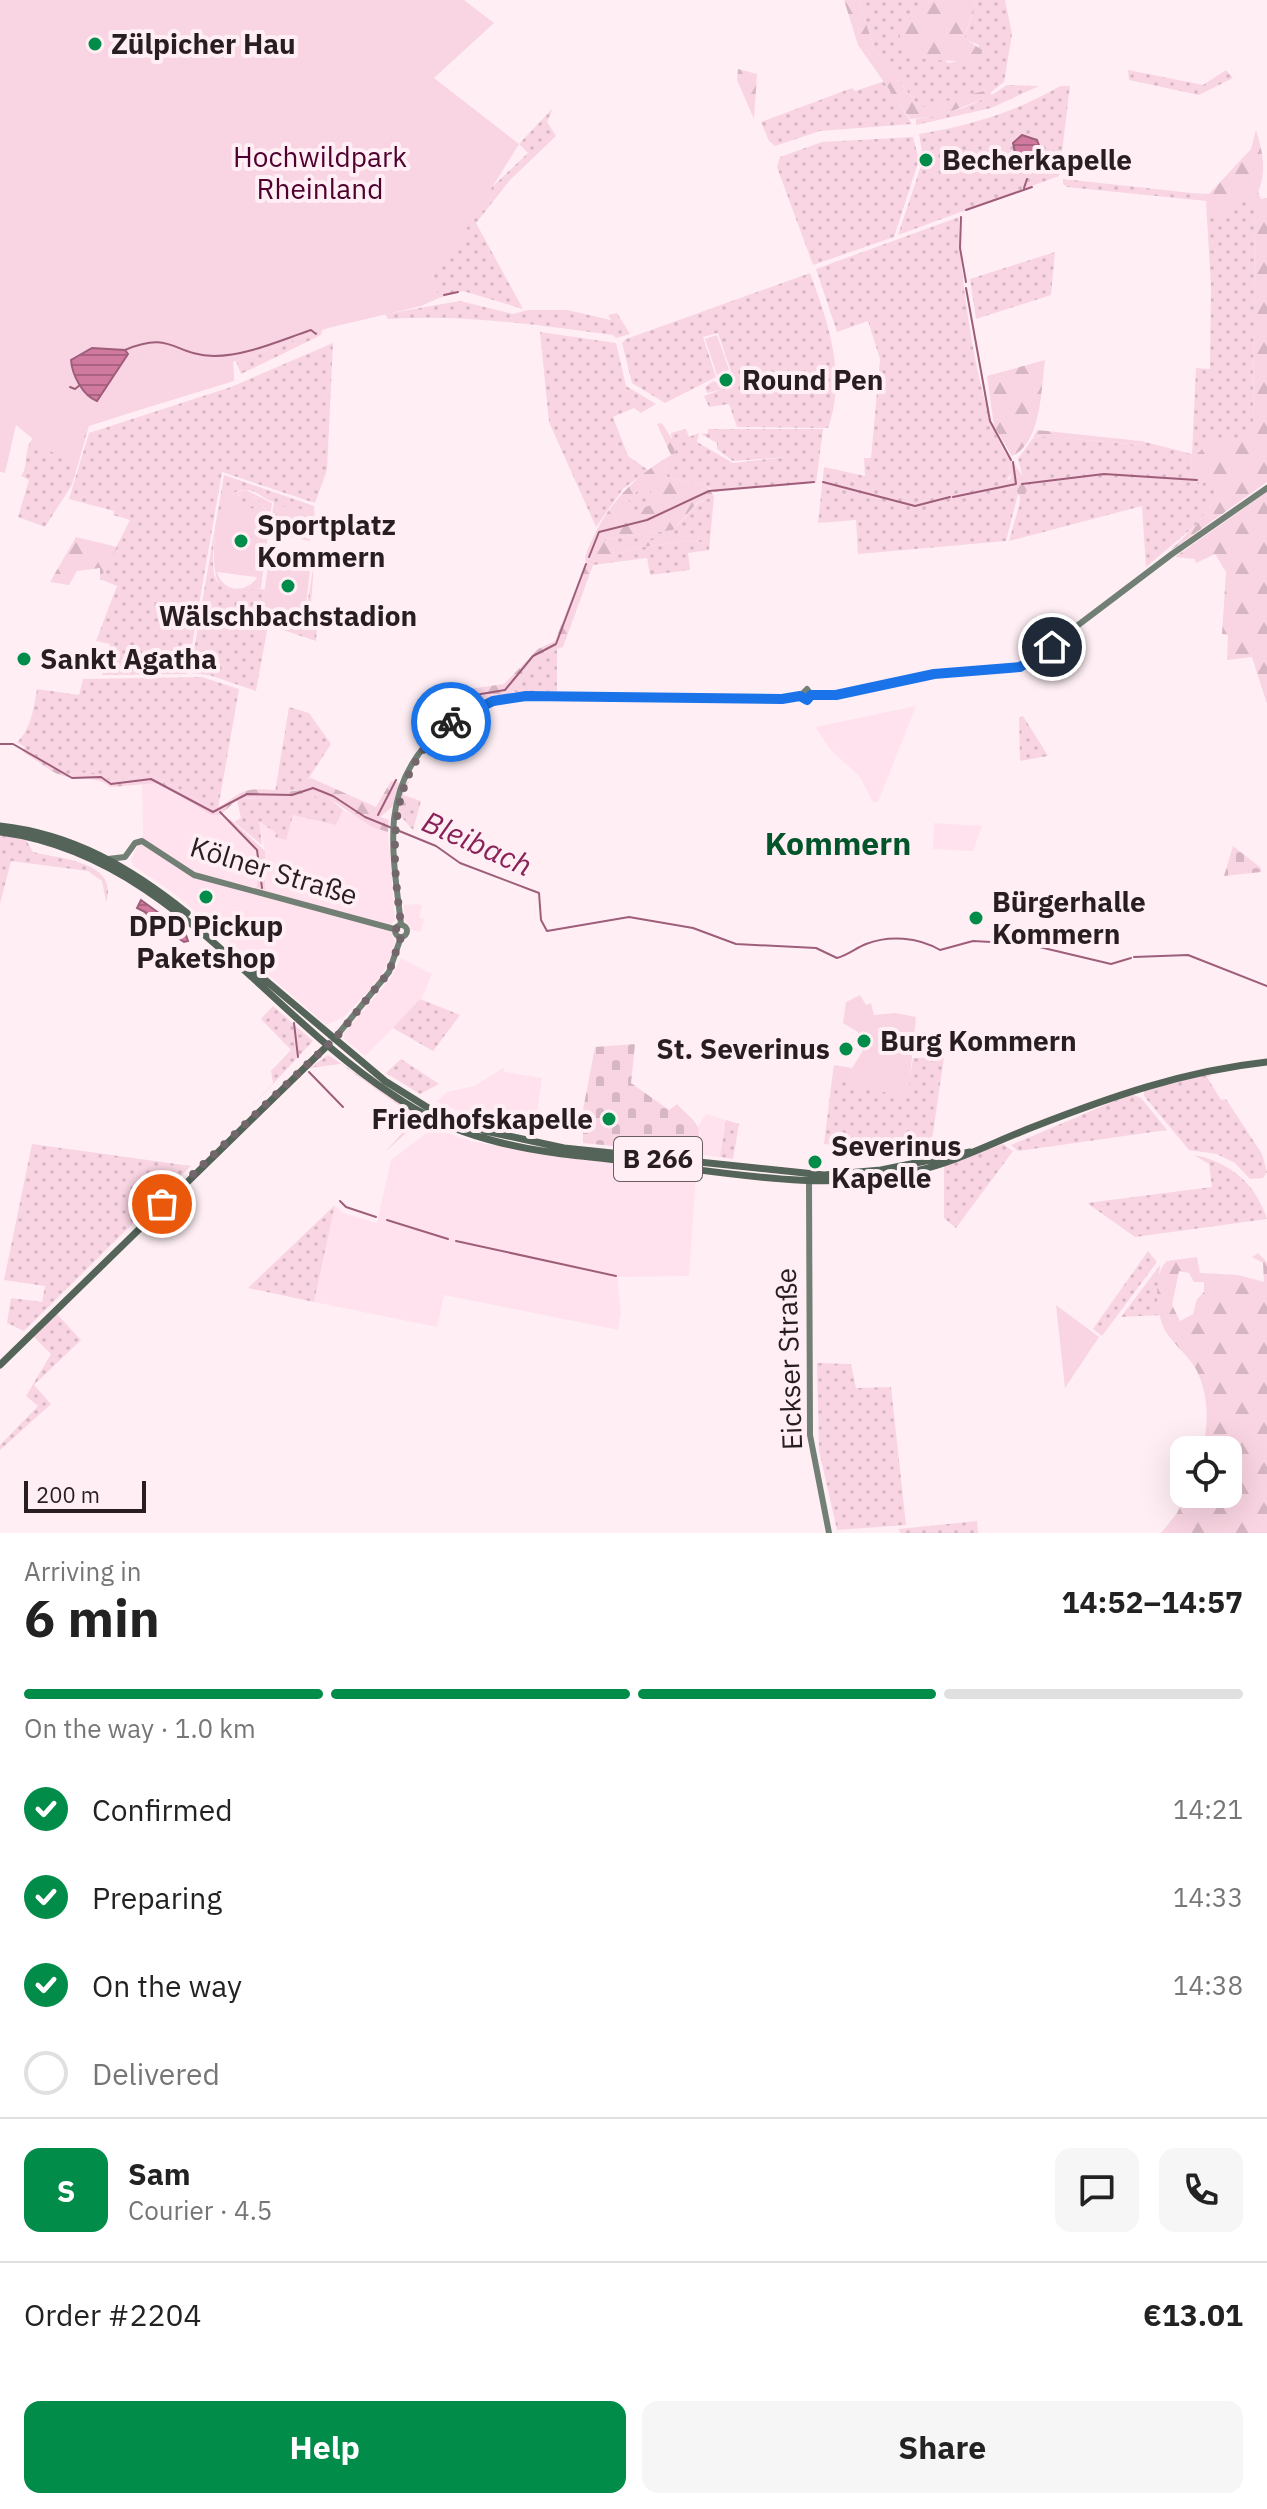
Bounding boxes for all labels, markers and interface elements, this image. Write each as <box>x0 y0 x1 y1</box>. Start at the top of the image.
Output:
place label: Zülpicher Hau <box>111 25 296 62</box>
marker: Zülpicher Hau <box>86 35 104 53</box>
park label: Hochwildpark Rheinland <box>233 138 407 207</box>
place label: Becherkapelle <box>942 141 1132 178</box>
marker: Becherkapelle <box>917 151 935 169</box>
place label: Round Pen <box>742 361 884 398</box>
marker: Round Pen <box>717 371 735 389</box>
place label: Sportplatz Kommern <box>257 506 396 575</box>
marker: Sportplatz Kommern <box>232 532 250 550</box>
marker: Wälschbachstadion <box>279 577 297 595</box>
place label: Wälschbachstadion <box>159 597 417 634</box>
pin <box>1018 613 1086 681</box>
icon: home <box>1030 625 1074 669</box>
place label: Sankt Agatha <box>40 640 217 677</box>
marker: Sankt Agatha <box>15 650 33 668</box>
courier <box>411 682 491 762</box>
icon: bike <box>429 700 473 744</box>
water label: Bleibach <box>417 801 539 884</box>
district label: Kommern <box>765 822 911 864</box>
street label: Kölner Straße <box>186 828 362 914</box>
place label: Bürgerhalle Kommern <box>992 883 1146 952</box>
marker: DPD Pickup Paketshop <box>197 888 215 906</box>
place label: DPD Pickup Paketshop <box>129 907 283 976</box>
marker: Bürgerhalle Kommern <box>967 909 985 927</box>
place label: Burg Kommern <box>880 1022 1077 1059</box>
place label: St. Severinus <box>656 1030 830 1067</box>
marker: Burg Kommern <box>855 1032 873 1050</box>
marker: St. Severinus <box>837 1040 855 1058</box>
place label: Friedhofskapelle <box>372 1100 593 1137</box>
marker: Friedhofskapelle <box>600 1110 618 1128</box>
place label: Severinus Kapelle <box>831 1127 961 1196</box>
road number: B 266 <box>614 1137 702 1181</box>
marker: Severinus Kapelle <box>806 1153 824 1171</box>
pin <box>128 1170 196 1238</box>
icon: bag <box>140 1182 184 1226</box>
street label: Eickser Straße <box>767 1267 810 1451</box>
map controls <box>1170 1436 1242 1508</box>
button: locate <box>1170 1436 1242 1508</box>
scale bar <box>24 1477 146 1513</box>
text: 200 m <box>36 1480 100 1509</box>
text: Arriving in <box>24 1554 141 1588</box>
text: 14:52–14:57 <box>1062 1582 1243 1621</box>
text: 6 min <box>24 1584 160 1651</box>
text: On the way · 1.0 km <box>24 1711 256 1745</box>
icon: check <box>24 1787 68 1831</box>
text: Confirmed <box>92 1790 233 1829</box>
text: 14:21 <box>1173 1792 1243 1826</box>
icon: check <box>24 1875 68 1919</box>
text: Preparing <box>92 1878 222 1917</box>
text: 14:33 <box>1173 1880 1243 1914</box>
icon: check <box>24 1963 68 2007</box>
text: On the way <box>92 1966 242 2005</box>
text: 14:38 <box>1173 1968 1243 2002</box>
text: Delivered <box>92 2054 220 2093</box>
button: chat <box>1055 2148 1139 2232</box>
button: phone <box>1159 2148 1243 2232</box>
text: Sam <box>128 2154 191 2193</box>
text: S <box>57 2171 75 2210</box>
text: Courier · 4.5 <box>128 2193 272 2227</box>
text: Order #2204 <box>24 2295 201 2334</box>
text: €13.01 <box>1143 2295 1243 2334</box>
button: Help <box>24 2401 626 2493</box>
button: Share <box>642 2401 1243 2493</box>

